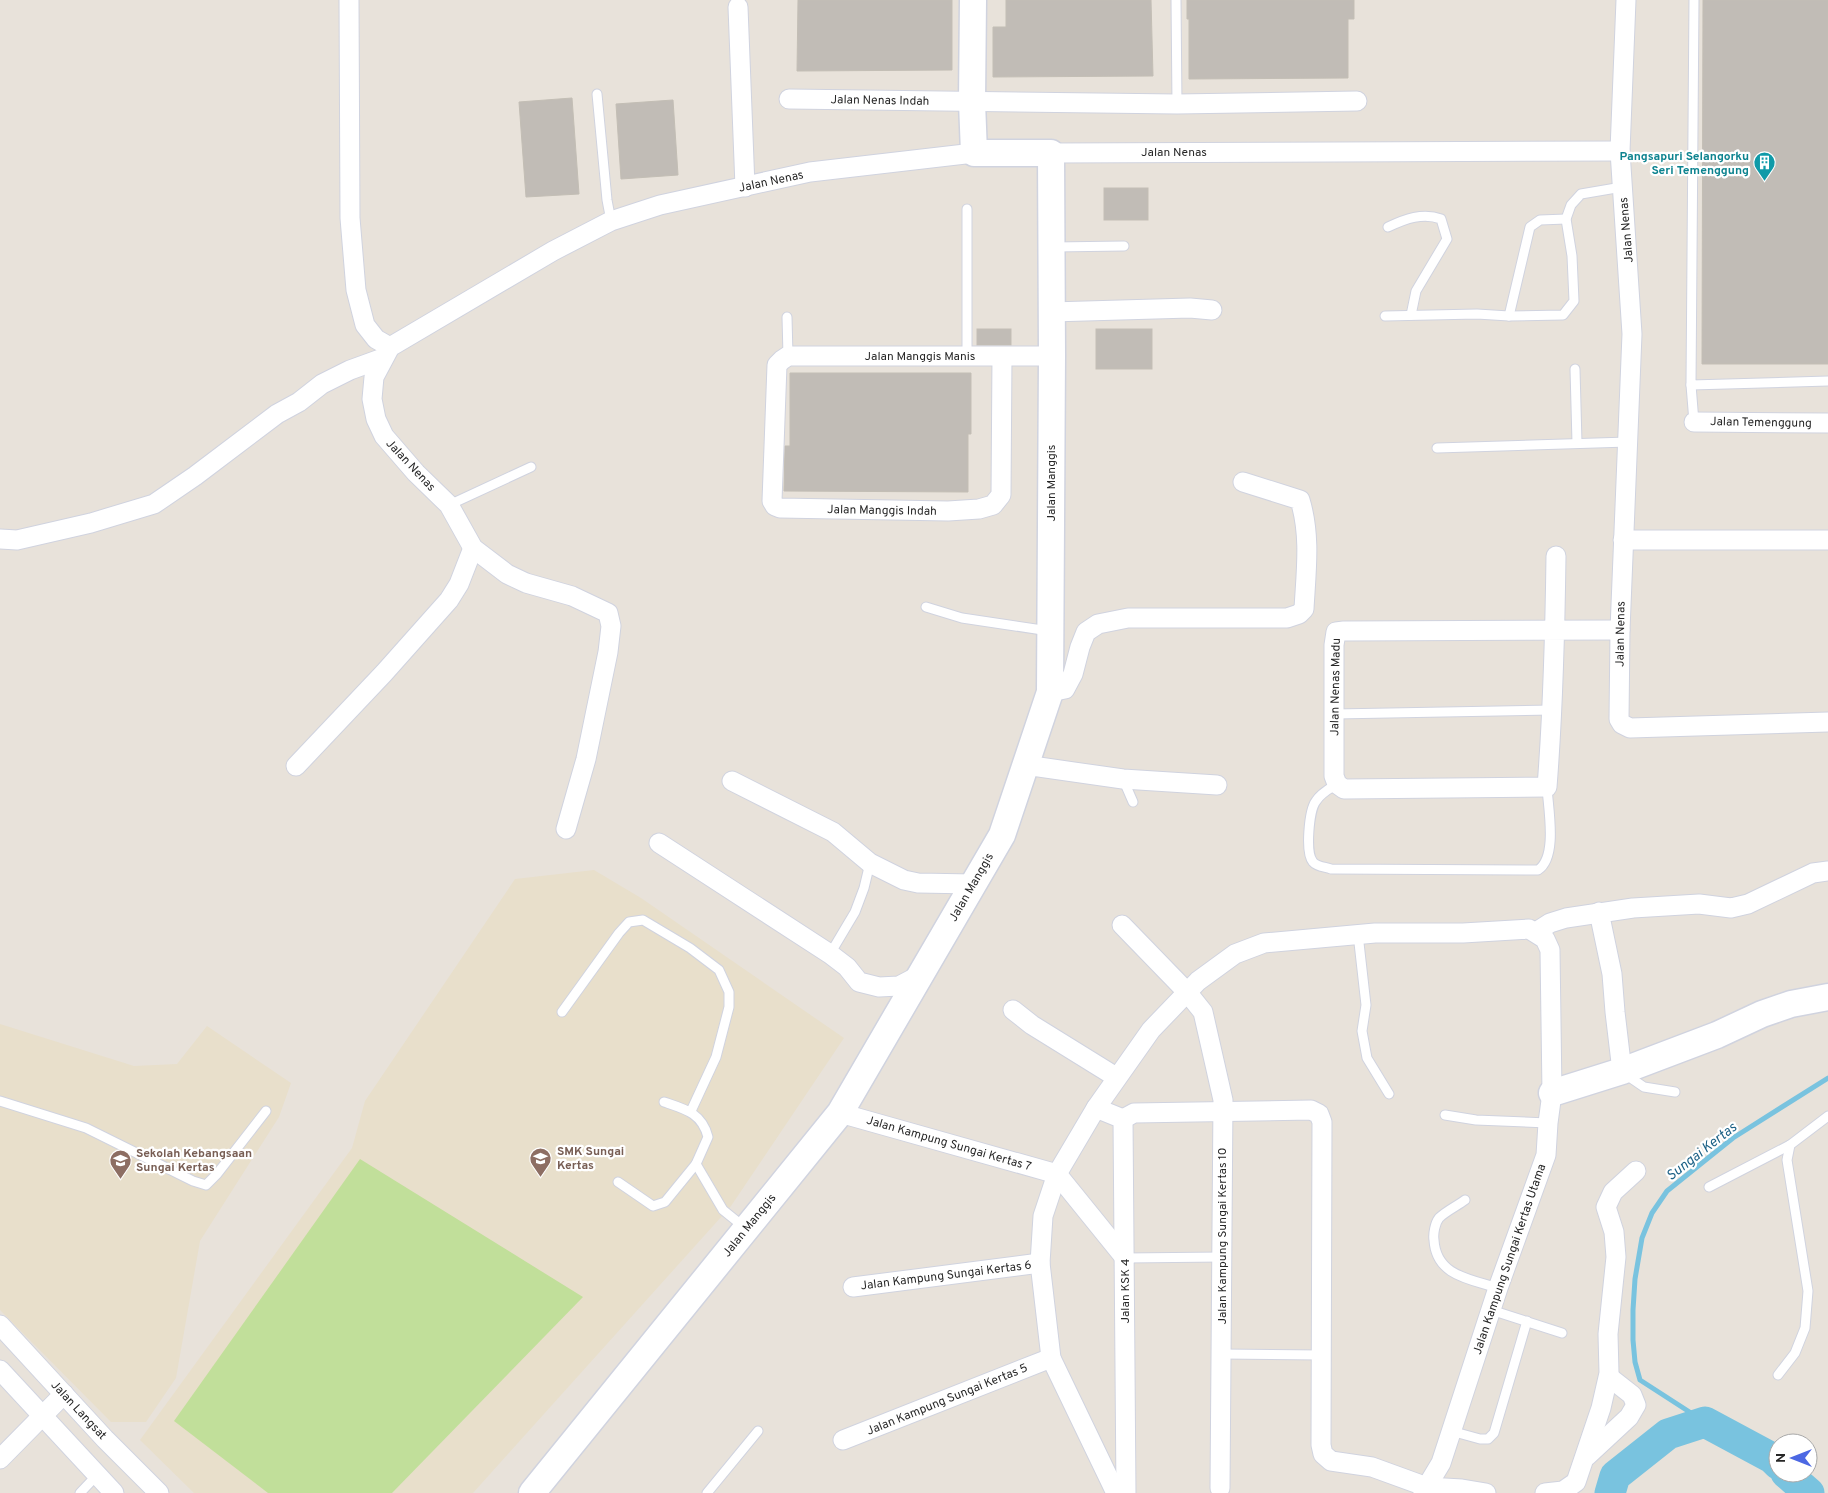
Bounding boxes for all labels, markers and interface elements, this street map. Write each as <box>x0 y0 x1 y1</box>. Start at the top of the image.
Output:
street label: Jalan Nenas Indah <box>830 92 930 110</box>
street label: Jalan Nenas <box>1141 145 1207 161</box>
place label: Pangsapuri Selangorku Seri Temenggung <box>1620 149 1749 179</box>
building icon: Pangsapuri Selangorku Seri Temenggung <box>1753 151 1777 182</box>
street label: Jalan Nenas <box>737 167 805 197</box>
street label: Jalan Nenas <box>1616 196 1638 263</box>
street label: Jalan Manggis Manis <box>865 349 975 365</box>
street label: Jalan Temenggung <box>1710 414 1812 432</box>
street label: Jalan Nenas <box>382 436 439 495</box>
street label: Jalan Manggis <box>1044 445 1060 521</box>
street label: Jalan Manggis Indah <box>827 502 937 520</box>
street label: Jalan Nenas <box>1612 601 1630 667</box>
street label: Jalan Nenas Madu <box>1327 638 1345 736</box>
street label: Jalan Manggis <box>946 850 998 925</box>
street label: Jalan Kampung Sungai Kertas 7 <box>864 1113 1033 1175</box>
water label: Sungai Kertas <box>1663 1119 1741 1185</box>
place label: SMK Sungai Kertas <box>557 1144 624 1174</box>
place label: Sekolah Kebangsaan Sungai Kertas <box>136 1146 252 1176</box>
school or university icon: SMK Sungai Kertas <box>529 1146 553 1177</box>
street label: Jalan Kampung Sungai Kertas 10 <box>1215 1147 1231 1325</box>
school or university icon: Sekolah Kebangsaan Sungai Kertas <box>108 1148 132 1179</box>
street label: Jalan Kampung Sungai Kertas Utama <box>1470 1162 1550 1357</box>
street label: Jalan Manggis <box>719 1191 780 1261</box>
street label: Jalan Kampung Sungai Kertas 6 <box>860 1258 1033 1294</box>
street label: Jalan KSK 4 <box>1118 1259 1134 1324</box>
street label: Jalan Kampung Sungai Kertas 5 <box>864 1360 1030 1440</box>
street label: Jalan Langsat <box>47 1378 110 1444</box>
north arrow <box>1768 1433 1818 1483</box>
text: N <box>1773 1453 1790 1463</box>

